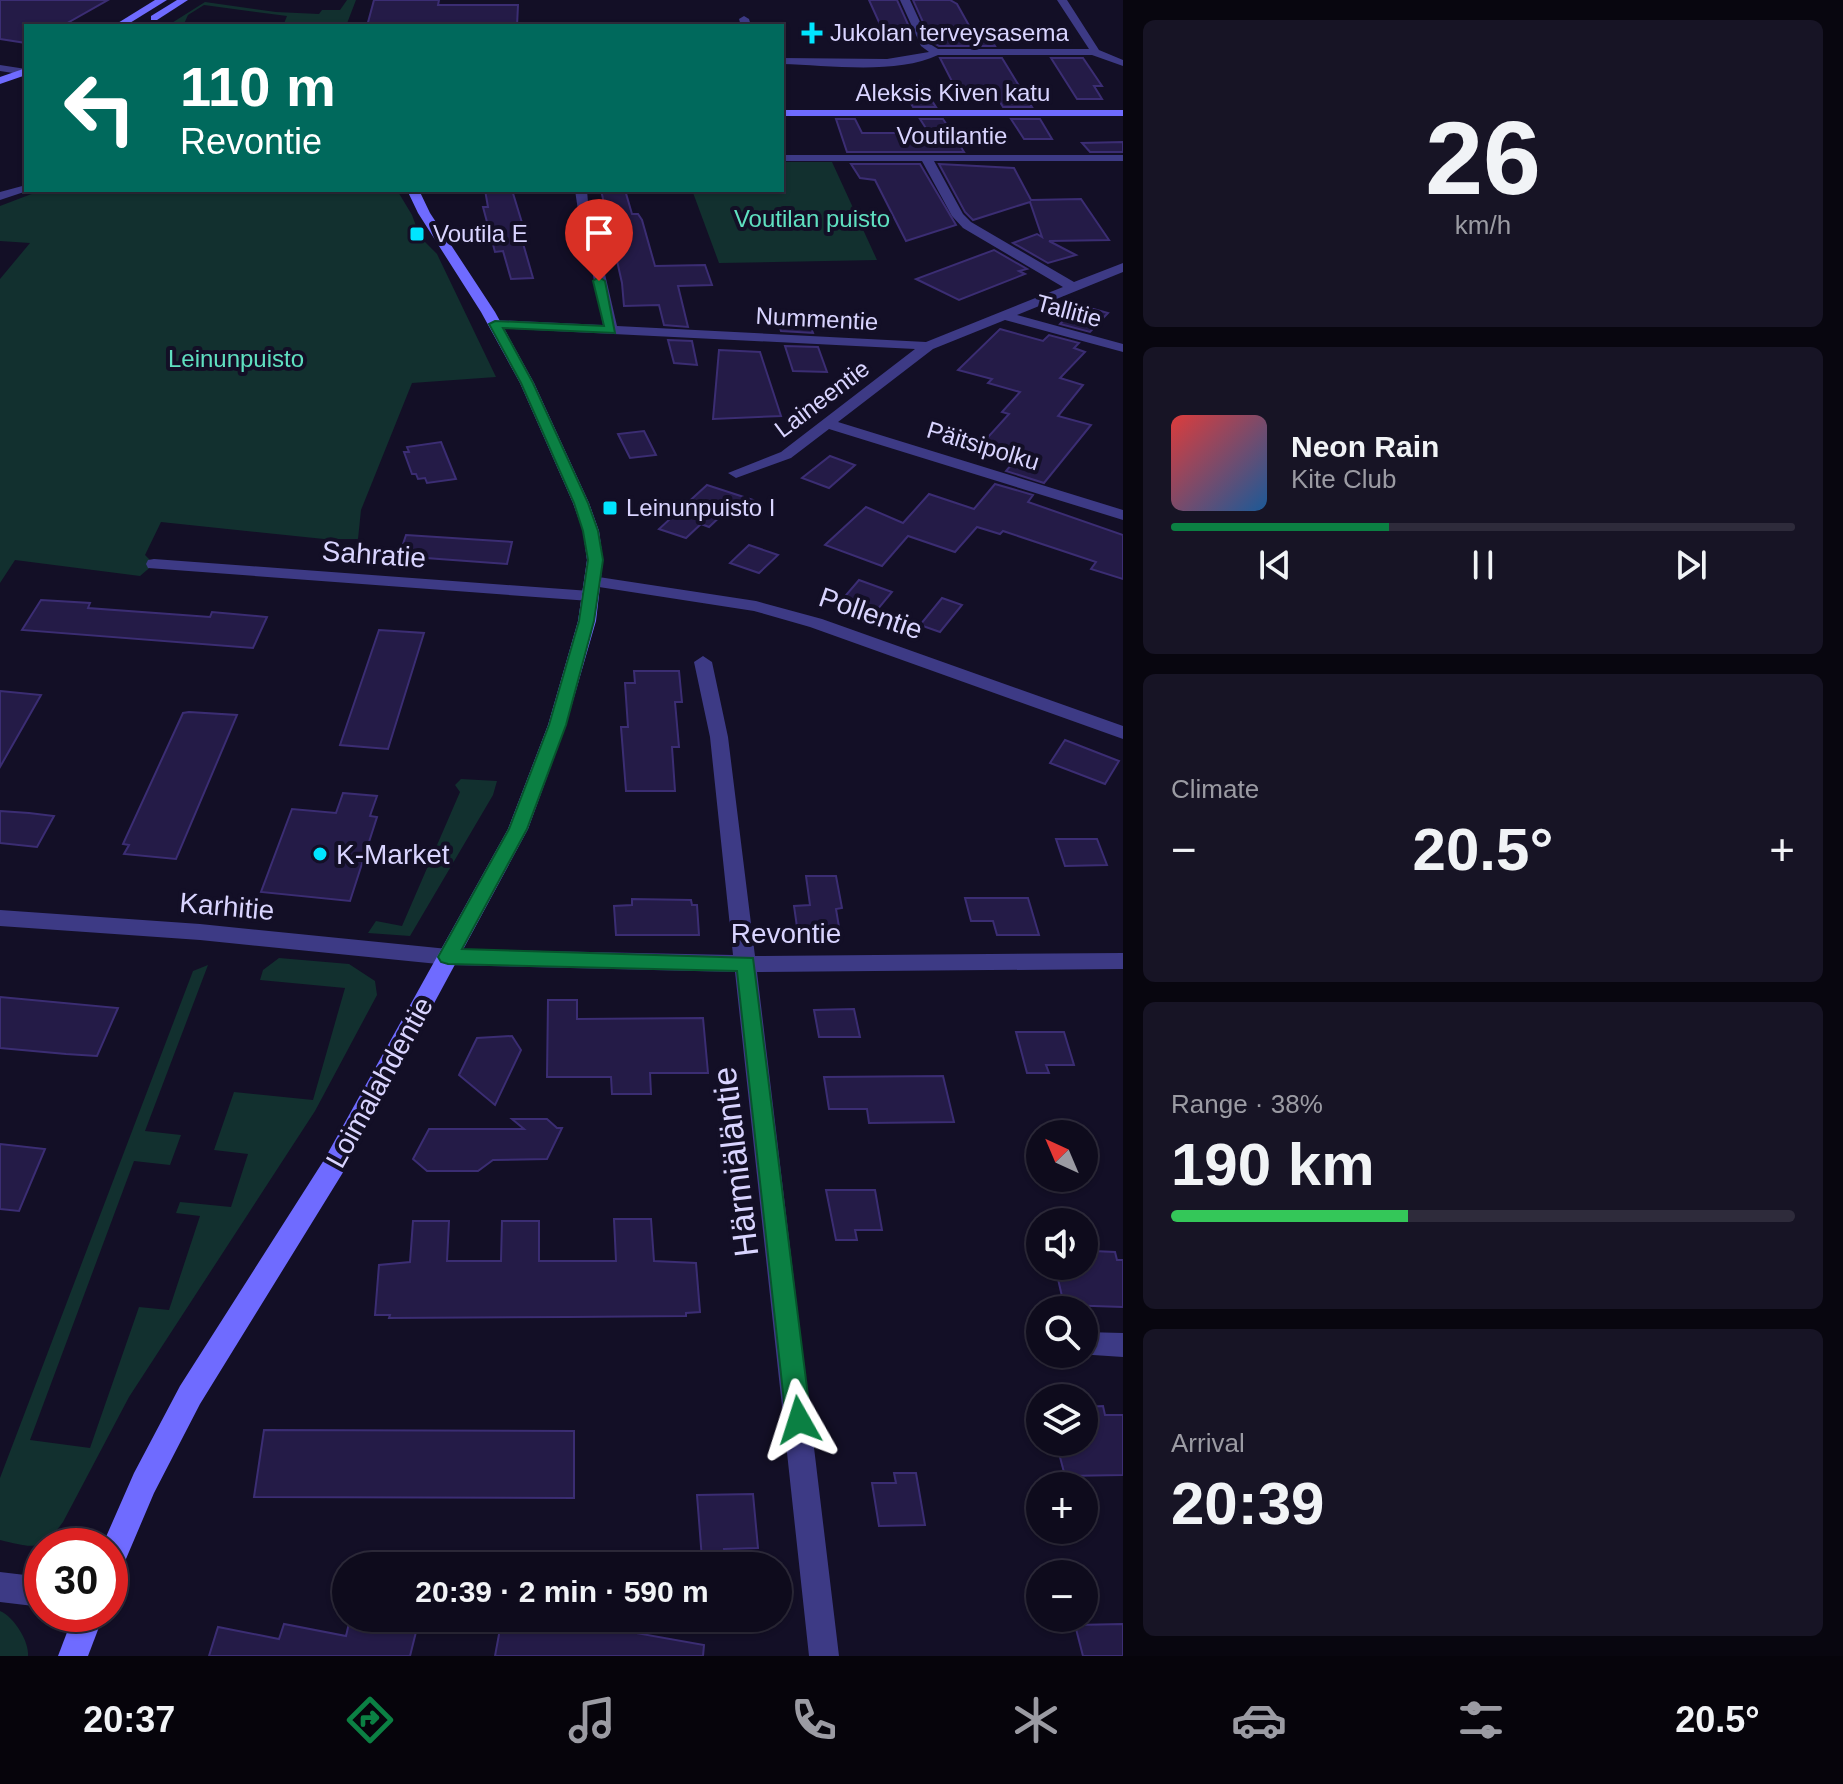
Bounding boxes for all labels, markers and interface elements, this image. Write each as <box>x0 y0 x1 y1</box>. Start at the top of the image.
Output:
place label: Jukolan terveysasema <box>830 19 1069 46</box>
marker: Jukolan terveysasema <box>801 22 823 44</box>
text: 110 m <box>180 55 336 118</box>
icon: left <box>48 56 152 160</box>
street label: Aleksis Kiven katu <box>856 79 1050 106</box>
text: 26 <box>1425 100 1541 216</box>
text: Revontie <box>180 121 322 162</box>
street label: Voutilantie <box>897 122 1007 149</box>
pin <box>565 199 633 281</box>
park label: Voutilan puisto <box>734 205 890 232</box>
text: km/h <box>1455 210 1511 240</box>
icon: arrive <box>577 211 621 255</box>
place label: Voutila E <box>433 220 528 247</box>
marker: Voutila E <box>408 225 426 243</box>
street label: Tallitie <box>1033 289 1105 332</box>
street label: Nummentie <box>755 302 879 335</box>
park label: Leinunpuisto <box>168 345 304 372</box>
street label: Laineentie <box>769 354 874 443</box>
street label: Päitsipolku <box>924 416 1043 475</box>
text: Neon Rain <box>1291 430 1439 463</box>
text: Kite Club <box>1291 464 1397 494</box>
place label: Leinunpuisto I <box>626 494 775 521</box>
marker: Leinunpuisto I <box>601 499 619 517</box>
street label: Sahratie <box>321 535 427 574</box>
icon: previous <box>1253 543 1297 587</box>
icon: pause <box>1461 543 1505 587</box>
icon: next <box>1669 543 1713 587</box>
street label: Pollentie <box>815 581 927 646</box>
text: Climate <box>1171 774 1259 804</box>
text: 20.5° <box>1413 816 1553 883</box>
text: − <box>1171 825 1197 874</box>
text: + <box>1769 825 1795 874</box>
place label: K-Market <box>336 839 450 870</box>
marker: K-Market <box>311 845 329 863</box>
street label: Karhitie <box>178 887 276 926</box>
street label: Revontie <box>731 918 841 949</box>
street label: Loimalahdentie <box>320 992 439 1173</box>
street label: Härmiäläntie <box>705 1065 765 1259</box>
text: Range · 38% <box>1171 1089 1323 1119</box>
north arrow <box>1026 1120 1098 1192</box>
map controls <box>1026 1120 1098 1632</box>
text: 190 km <box>1171 1131 1375 1198</box>
button: sound <box>1026 1208 1098 1280</box>
button: search <box>1026 1296 1098 1368</box>
position arrow <box>757 1378 841 1462</box>
button: layers <box>1026 1384 1098 1456</box>
text: Arrival <box>1171 1428 1245 1458</box>
text: 20:39 <box>1171 1470 1324 1537</box>
button: + <box>1026 1472 1098 1544</box>
speed limit sign: 30 <box>24 1528 128 1632</box>
button: − <box>1026 1560 1098 1632</box>
text: 20:39 · 2 min · 590 m <box>415 1575 709 1608</box>
icon: directions <box>342 1692 398 1748</box>
icon: music <box>564 1692 620 1748</box>
icon: phone <box>786 1692 842 1748</box>
icon: climate <box>1008 1692 1064 1748</box>
icon: car <box>1231 1692 1287 1748</box>
icon: filters <box>1453 1692 1509 1748</box>
text: 20:37 <box>83 1699 175 1740</box>
text: 20.5° <box>1675 1699 1760 1740</box>

